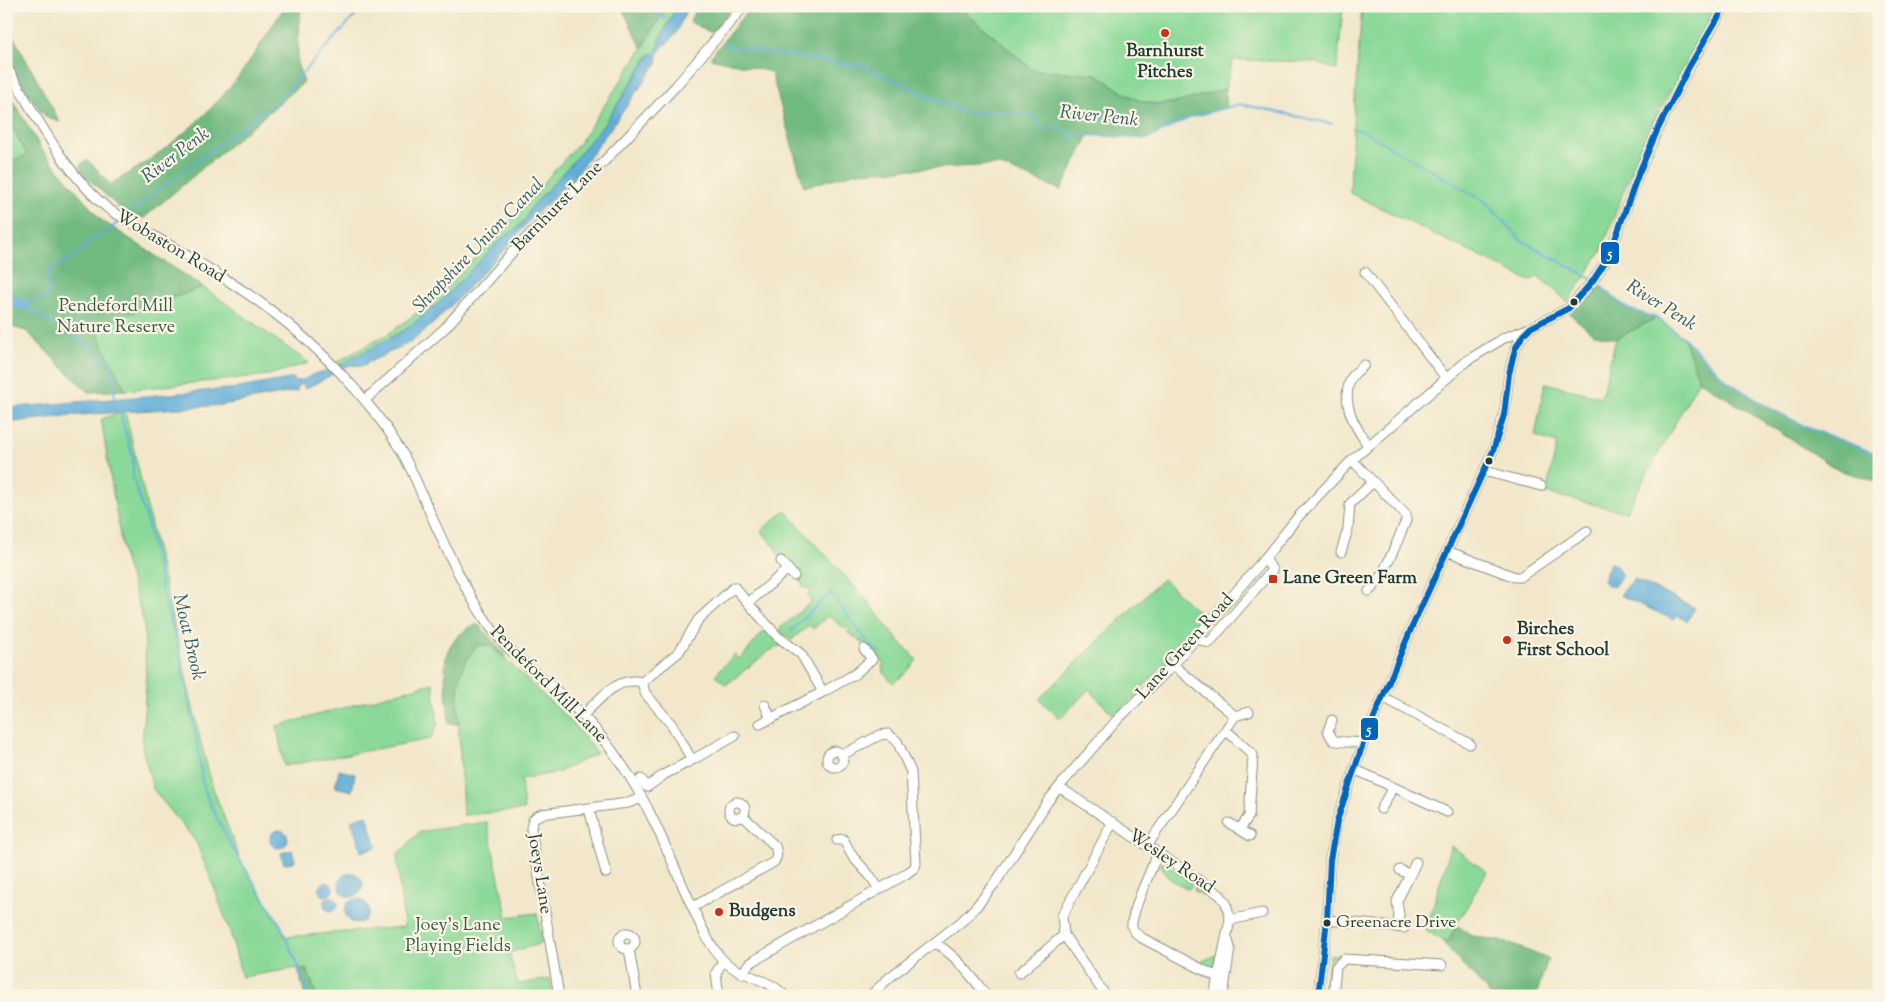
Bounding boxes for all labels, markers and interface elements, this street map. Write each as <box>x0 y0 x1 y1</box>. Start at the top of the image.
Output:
marker: Barnhurst Pitches <box>1159 27 1171 39</box>
place label: Barnhurst Pitches <box>1126 39 1205 86</box>
water label: River Penk <box>1058 99 1140 135</box>
water label: River Penk <box>136 121 216 190</box>
street label: Barnhurst Lane <box>507 156 609 258</box>
water label: Shropshire Union Canal <box>407 172 551 320</box>
street label: Wobaston Road <box>110 204 230 290</box>
line badge: 5 <box>1600 241 1620 265</box>
text: 5 <box>1607 245 1613 265</box>
water label: River Penk <box>1620 274 1702 339</box>
park label: Pendeford Mill Nature Reserve <box>57 294 175 341</box>
unlabelled marker <box>1569 297 1579 307</box>
unlabelled marker <box>1484 456 1494 466</box>
place label: Lane Green Farm <box>1283 566 1417 592</box>
marker: Lane Green Farm <box>1267 573 1279 585</box>
street label: Lane Green Road <box>1131 588 1241 706</box>
water label: Moat Brook <box>165 591 211 683</box>
place label: Birches First School <box>1517 617 1610 664</box>
street label: Pendeford Mill Lane <box>483 620 613 750</box>
marker: Birches First School <box>1501 634 1513 646</box>
line badge: 5 <box>1360 717 1379 741</box>
text: 5 <box>1366 721 1372 741</box>
street label: Wesley Road <box>1122 823 1220 901</box>
street label: Joeys Lane <box>520 831 558 916</box>
place label: Budgens <box>729 899 796 925</box>
marker: Budgens <box>713 906 725 918</box>
place label: Greenacre Drive <box>1336 911 1456 935</box>
park label: Joey's Lane Playing Fields <box>405 913 511 960</box>
marker: Greenacre Drive <box>1322 918 1332 928</box>

